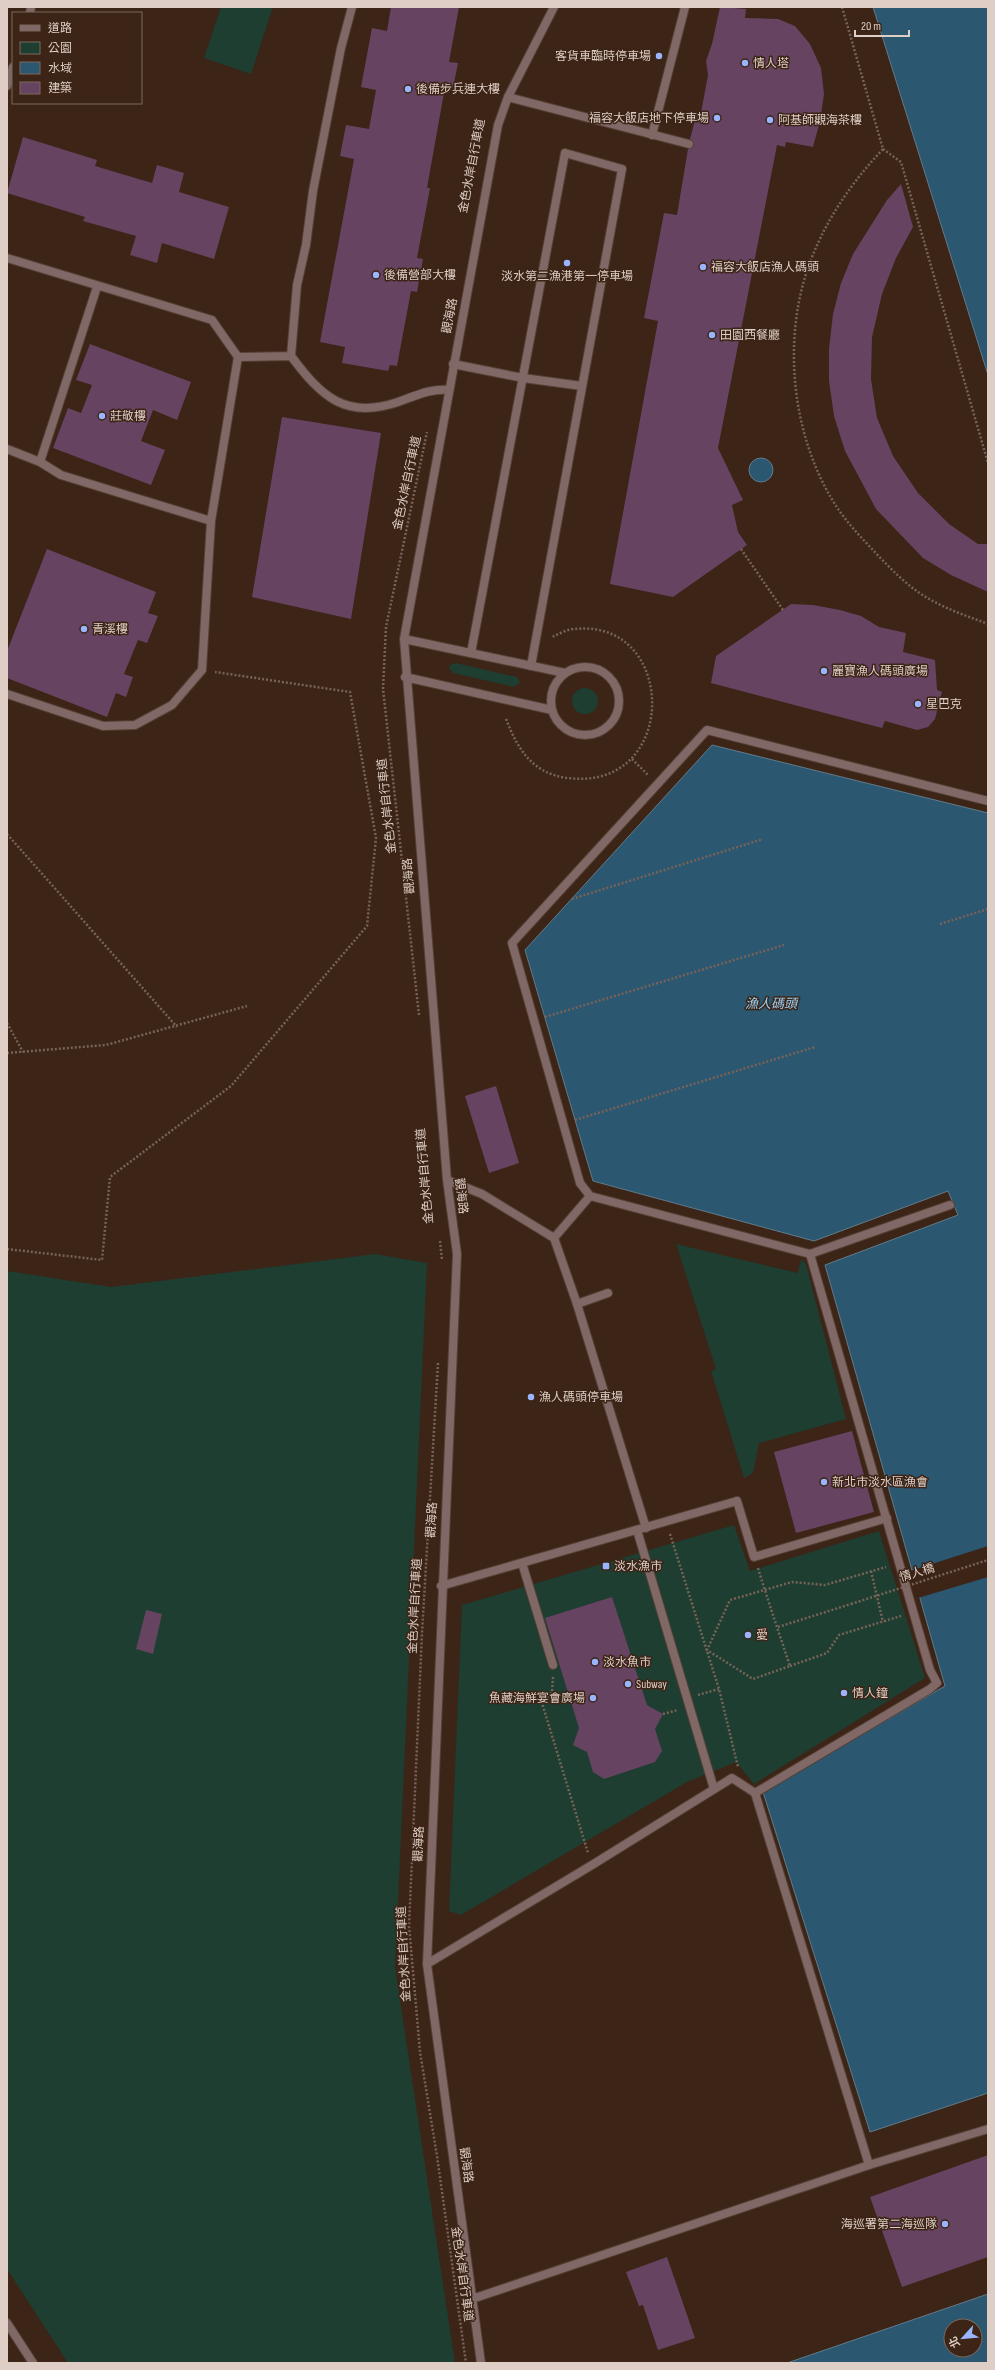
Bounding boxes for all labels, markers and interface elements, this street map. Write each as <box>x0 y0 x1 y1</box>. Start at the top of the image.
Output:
legend <box>12 12 142 104</box>
scale bar <box>855 12 909 38</box>
text: 20 m <box>861 19 881 34</box>
text: 道路 <box>48 21 72 36</box>
text: 公園 <box>48 41 72 56</box>
place label: 客貨車臨時停車場 <box>555 49 651 64</box>
marker: 客貨車臨時停車場 <box>654 51 664 61</box>
place label: 情人塔 <box>753 56 789 71</box>
marker: 情人塔 <box>740 58 750 68</box>
text: 水域 <box>48 61 72 76</box>
text: 建築 <box>48 81 72 96</box>
place label: 後備步兵連大樓 <box>416 82 500 97</box>
marker: 後備步兵連大樓 <box>403 84 413 94</box>
place label: 福容大飯店地下停車場 <box>589 111 709 126</box>
marker: 福容大飯店地下停車場 <box>712 113 722 123</box>
place label: 阿基師觀海茶樓 <box>778 113 862 128</box>
marker: 阿基師觀海茶樓 <box>765 115 775 125</box>
street label: 金色水岸自行車道 <box>455 117 489 215</box>
marker: 淡水第二漁港第一停車場 <box>562 258 572 268</box>
place label: 福容大飯店漁人碼頭 <box>711 260 819 275</box>
marker: 福容大飯店漁人碼頭 <box>698 262 708 272</box>
place label: 後備營部大樓 <box>384 268 456 283</box>
place label: 淡水第二漁港第一停車場 <box>501 269 633 284</box>
marker: 後備營部大樓 <box>371 270 381 280</box>
street label: 觀海路 <box>439 297 461 335</box>
place label: 田園西餐廳 <box>720 328 780 343</box>
marker: 田園西餐廳 <box>707 330 717 340</box>
place label: 莊敬樓 <box>110 409 146 424</box>
marker: 莊敬樓 <box>97 411 107 421</box>
street label: 金色水岸自行車道 <box>390 434 424 532</box>
place label: 青溪樓 <box>92 622 128 637</box>
marker: 青溪樓 <box>79 624 89 634</box>
place label: 麗寶漁人碼頭廣場 <box>832 664 928 679</box>
marker: 麗寶漁人碼頭廣場 <box>819 666 829 676</box>
place label: 星巴克 <box>926 697 962 712</box>
marker: 星巴克 <box>913 699 923 709</box>
street label: 金色水岸自行車道 <box>375 757 399 855</box>
street label: 觀海路 <box>400 857 418 895</box>
water label: 漁人碼頭 <box>745 996 800 1012</box>
street label: 金色水岸自行車道 <box>413 1128 437 1224</box>
street label: 觀海路 <box>451 1177 471 1215</box>
place label: 漁人碼頭停車場 <box>539 1390 623 1405</box>
marker: 漁人碼頭停車場 <box>526 1392 536 1402</box>
place label: 新北市淡水區漁會 <box>832 1475 928 1490</box>
marker: 新北市淡水區漁會 <box>819 1477 829 1487</box>
street label: 觀海路 <box>424 1502 440 1538</box>
street label: 金色水岸自行車道 <box>405 1558 425 1654</box>
place label: 淡水漁市 <box>614 1559 662 1574</box>
marker: 淡水漁市 <box>601 1561 611 1571</box>
street label: 情人橋 <box>898 1561 936 1585</box>
place label: 愛 <box>756 1628 768 1643</box>
marker: 愛 <box>743 1630 753 1640</box>
place label: 淡水魚市 <box>603 1655 651 1670</box>
marker: 淡水魚市 <box>590 1657 600 1667</box>
place label: Subway <box>636 1677 667 1692</box>
marker: Subway <box>623 1679 633 1689</box>
place label: 情人鐘 <box>852 1686 888 1701</box>
marker: 情人鐘 <box>839 1688 849 1698</box>
place label: 魚藏海鮮宴會廣場 <box>489 1691 585 1706</box>
marker: 魚藏海鮮宴會廣場 <box>588 1693 598 1703</box>
street label: 觀海路 <box>411 1826 427 1862</box>
street label: 金色水岸自行車道 <box>394 1906 414 2002</box>
street label: 觀海路 <box>456 2146 476 2184</box>
place label: 海巡署第二海巡隊 <box>841 2217 937 2232</box>
marker: 海巡署第二海巡隊 <box>940 2219 950 2229</box>
street label: 金色水岸自行車道 <box>448 2225 476 2323</box>
north arrow <box>943 2318 983 2358</box>
text: 北 <box>946 2334 963 2350</box>

